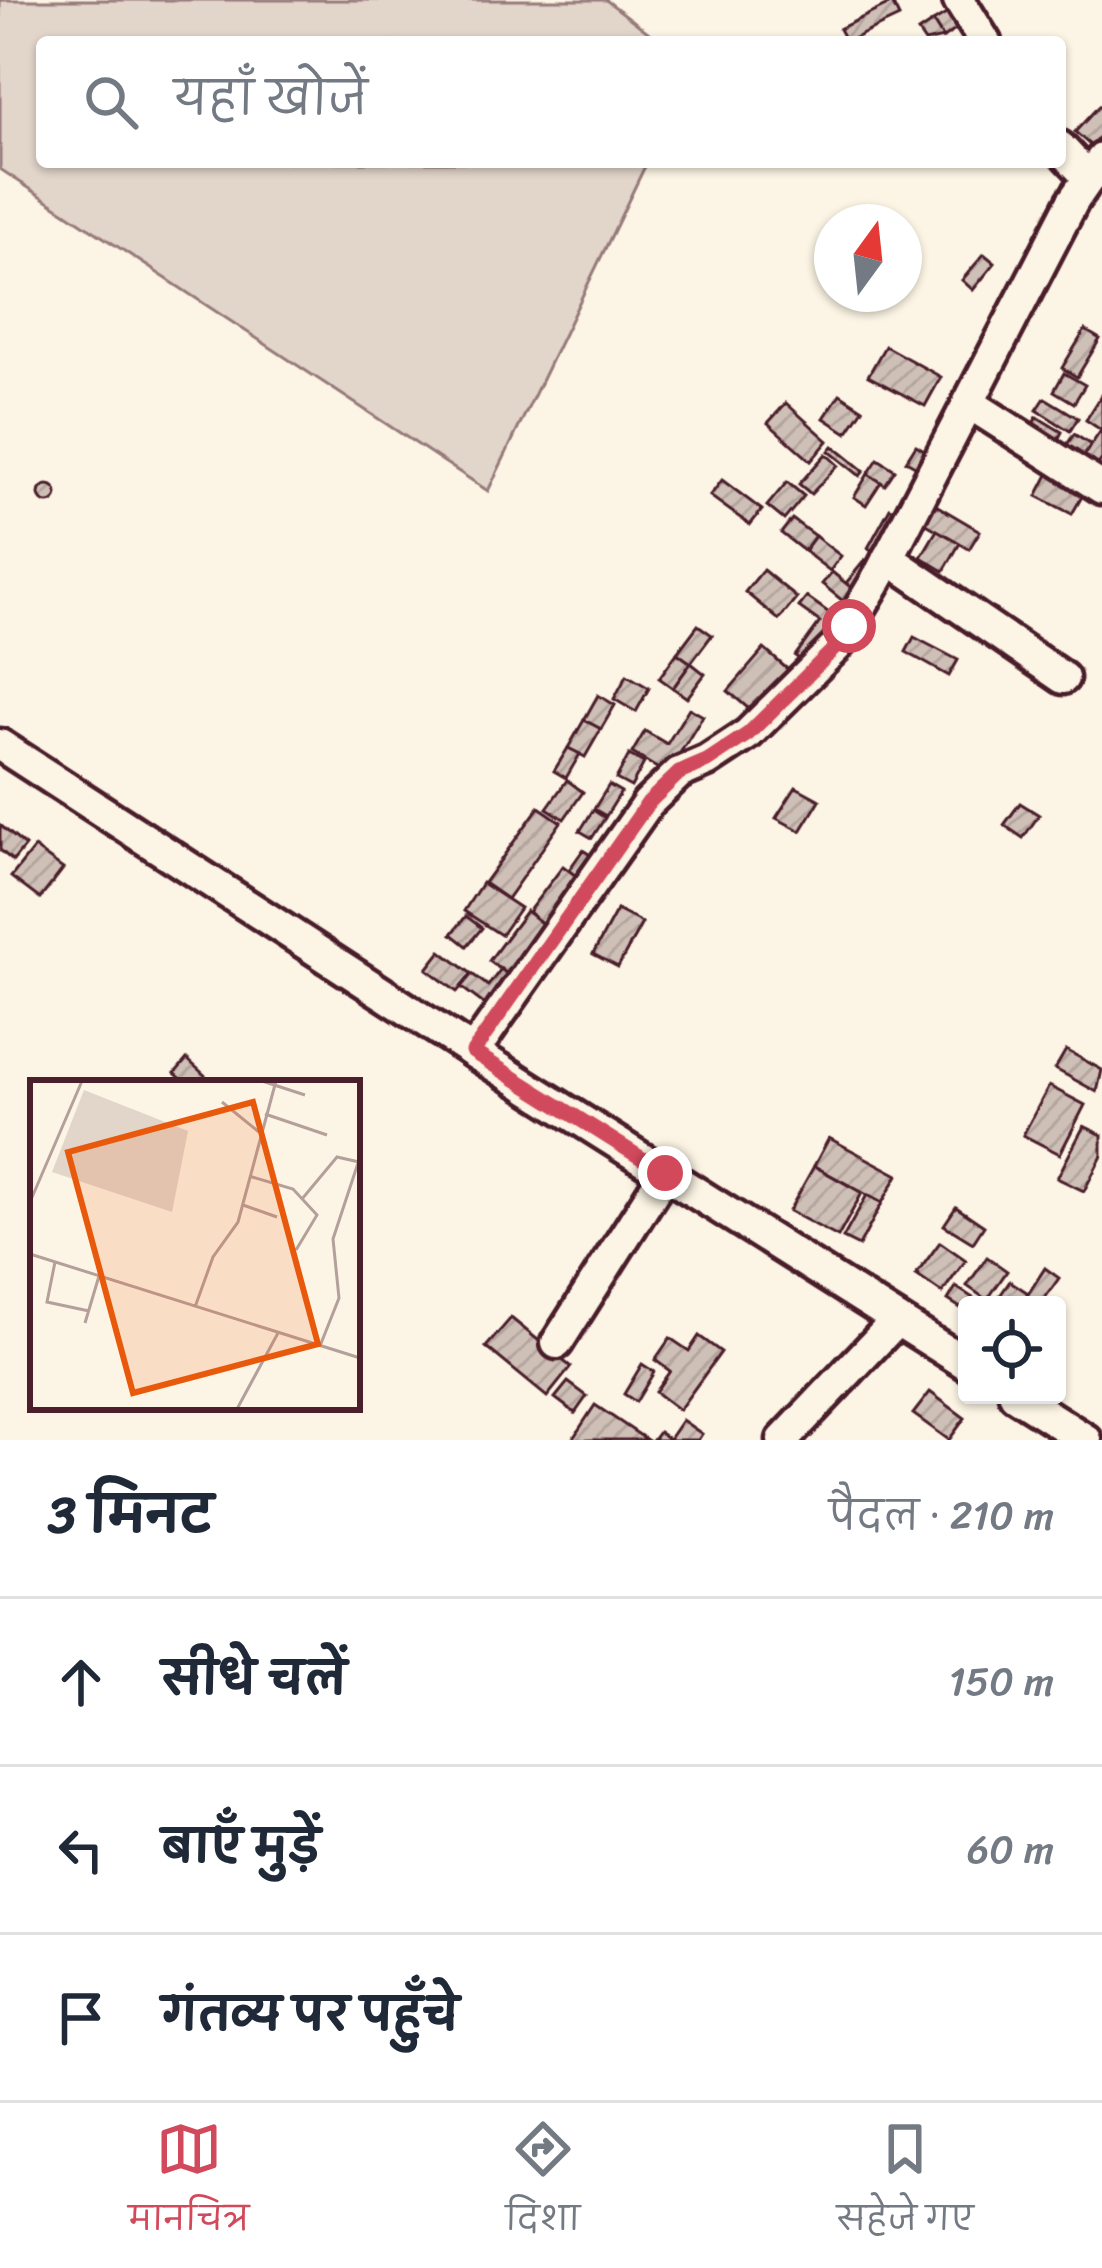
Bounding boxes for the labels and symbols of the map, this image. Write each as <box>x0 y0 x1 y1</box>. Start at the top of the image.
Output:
north arrow <box>814 204 922 312</box>
route start <box>822 599 876 653</box>
inset map <box>30 1080 360 1410</box>
route end <box>638 1146 692 1200</box>

